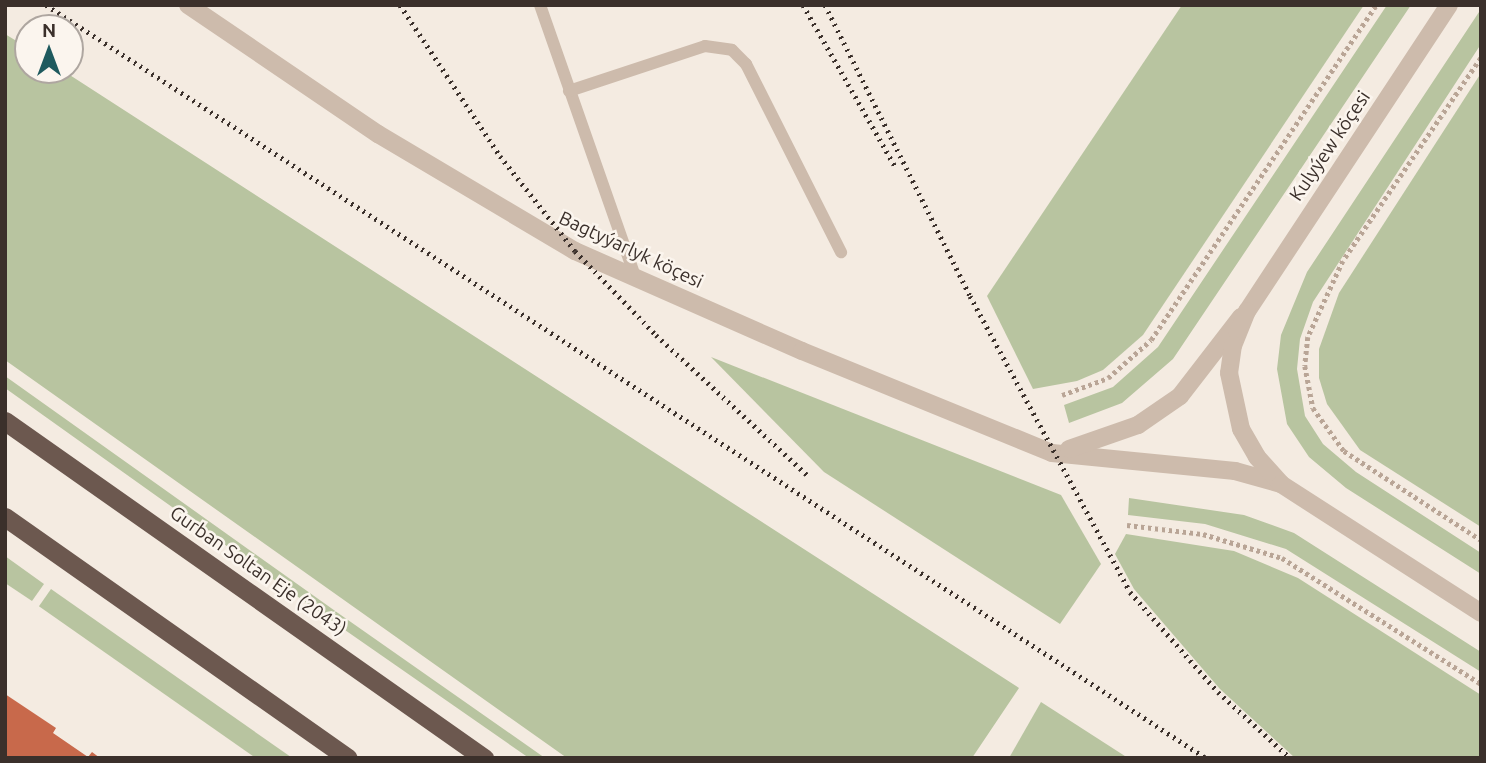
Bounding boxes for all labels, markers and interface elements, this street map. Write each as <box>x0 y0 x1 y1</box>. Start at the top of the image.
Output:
north arrow <box>14 14 84 84</box>
text: N <box>42 19 56 41</box>
street label: Kulyýew köçesi <box>1285 87 1375 205</box>
street label: Bagtyýarlyk köçesi <box>555 207 707 293</box>
street label: Gurban Soltan Eje (2043) <box>165 501 351 641</box>

